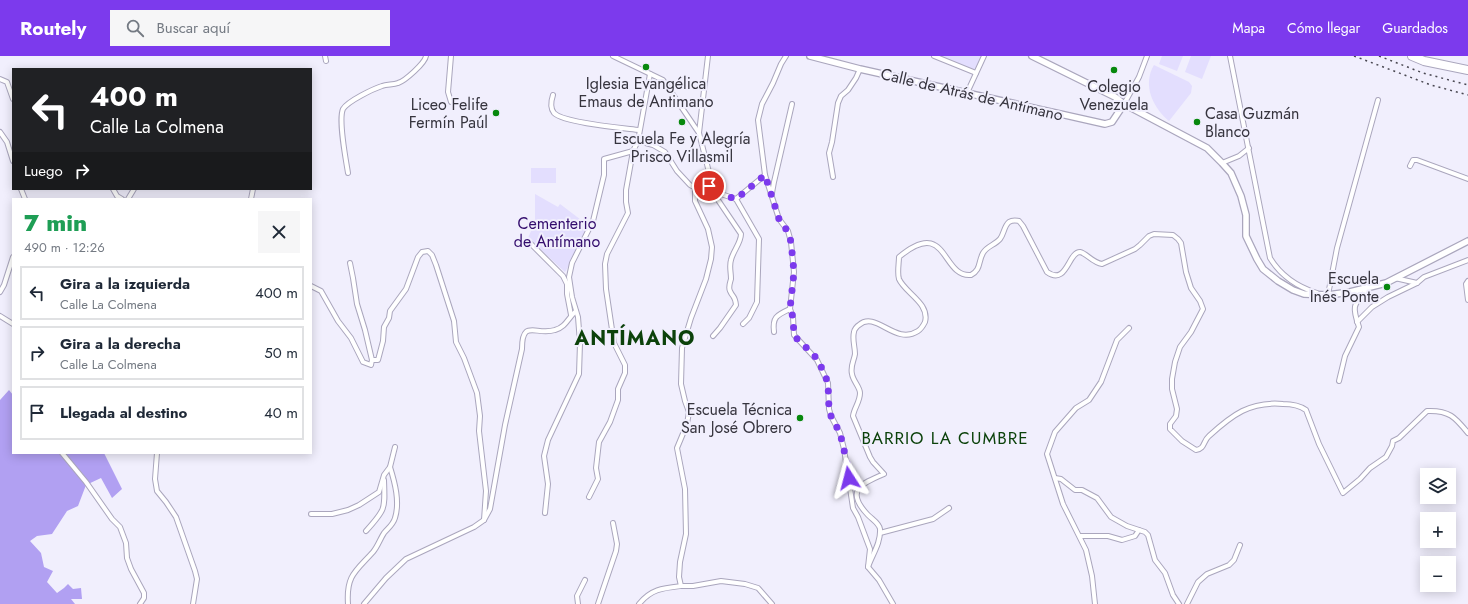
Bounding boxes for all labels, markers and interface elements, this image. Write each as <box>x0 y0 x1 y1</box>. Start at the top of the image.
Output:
search box <box>110 10 390 46</box>
text: Routely <box>20 15 86 42</box>
icon: search <box>124 17 146 39</box>
text: Buscar aquí <box>156 17 230 39</box>
text: Mapa <box>1232 18 1265 38</box>
text: Cómo llegar <box>1287 18 1360 38</box>
text: Guardados <box>1382 18 1448 38</box>
marker: Iglesia Evangélica Emaus de Antimano <box>641 62 651 72</box>
street label: Calle de Atrás de Antímano <box>878 62 1066 127</box>
marker: Colegio Venezuela <box>1109 65 1119 75</box>
place label: Iglesia Evangélica Emaus de Antimano <box>578 72 714 113</box>
place label: Colegio Venezuela <box>1079 75 1149 116</box>
text: 400 m <box>90 76 178 117</box>
icon: left <box>24 84 76 136</box>
place label: Liceo Felife Fermín Paúl <box>409 93 488 134</box>
place label: Casa Guzmán Blanco <box>1205 102 1299 143</box>
marker: Liceo Felife Fermín Paúl <box>491 108 501 118</box>
text: Calle La Colmena <box>90 114 224 140</box>
marker: Escuela Fe y Alegría Prisco Villasmil <box>677 117 687 127</box>
marker: Casa Guzmán Blanco <box>1192 117 1202 127</box>
place label: Escuela Fe y Alegría Prisco Villasmil <box>613 127 751 168</box>
text: Luego <box>24 160 63 182</box>
icon: right <box>71 160 93 182</box>
pin <box>692 169 726 203</box>
icon: arrive <box>698 175 720 197</box>
text: 7 min <box>24 205 87 240</box>
button: close <box>258 211 300 253</box>
park label: Cementerio de Antímano <box>514 212 600 253</box>
text: 490 m · 12:26 <box>24 238 105 257</box>
place label: Escuela Inés Ponte <box>1310 267 1379 308</box>
text: Gira a la izquierda <box>60 273 190 295</box>
icon: left <box>26 282 48 304</box>
text: 400 m <box>255 282 298 304</box>
marker: Escuela Inés Ponte <box>1382 282 1392 292</box>
text: Calle La Colmena <box>60 295 157 314</box>
district label: ANTÍMANO <box>573 323 696 353</box>
text: Gira a la derecha <box>60 333 181 355</box>
icon: right <box>26 342 48 364</box>
text: 50 m <box>264 342 298 364</box>
text: Calle La Colmena <box>60 355 157 374</box>
place label: Escuela Técnica San José Obrero <box>681 398 792 439</box>
icon: arrive <box>26 402 48 424</box>
text: Llegada al destino <box>60 402 187 424</box>
text: 40 m <box>264 402 298 424</box>
marker: Escuela Técnica San José Obrero <box>795 413 805 423</box>
district label: BARRIO LA CUMBRE <box>861 426 1029 450</box>
position arrow <box>828 457 870 499</box>
map controls <box>1420 468 1456 592</box>
button: layers <box>1420 468 1456 504</box>
button: + <box>1420 512 1456 548</box>
button: − <box>1420 556 1456 592</box>

